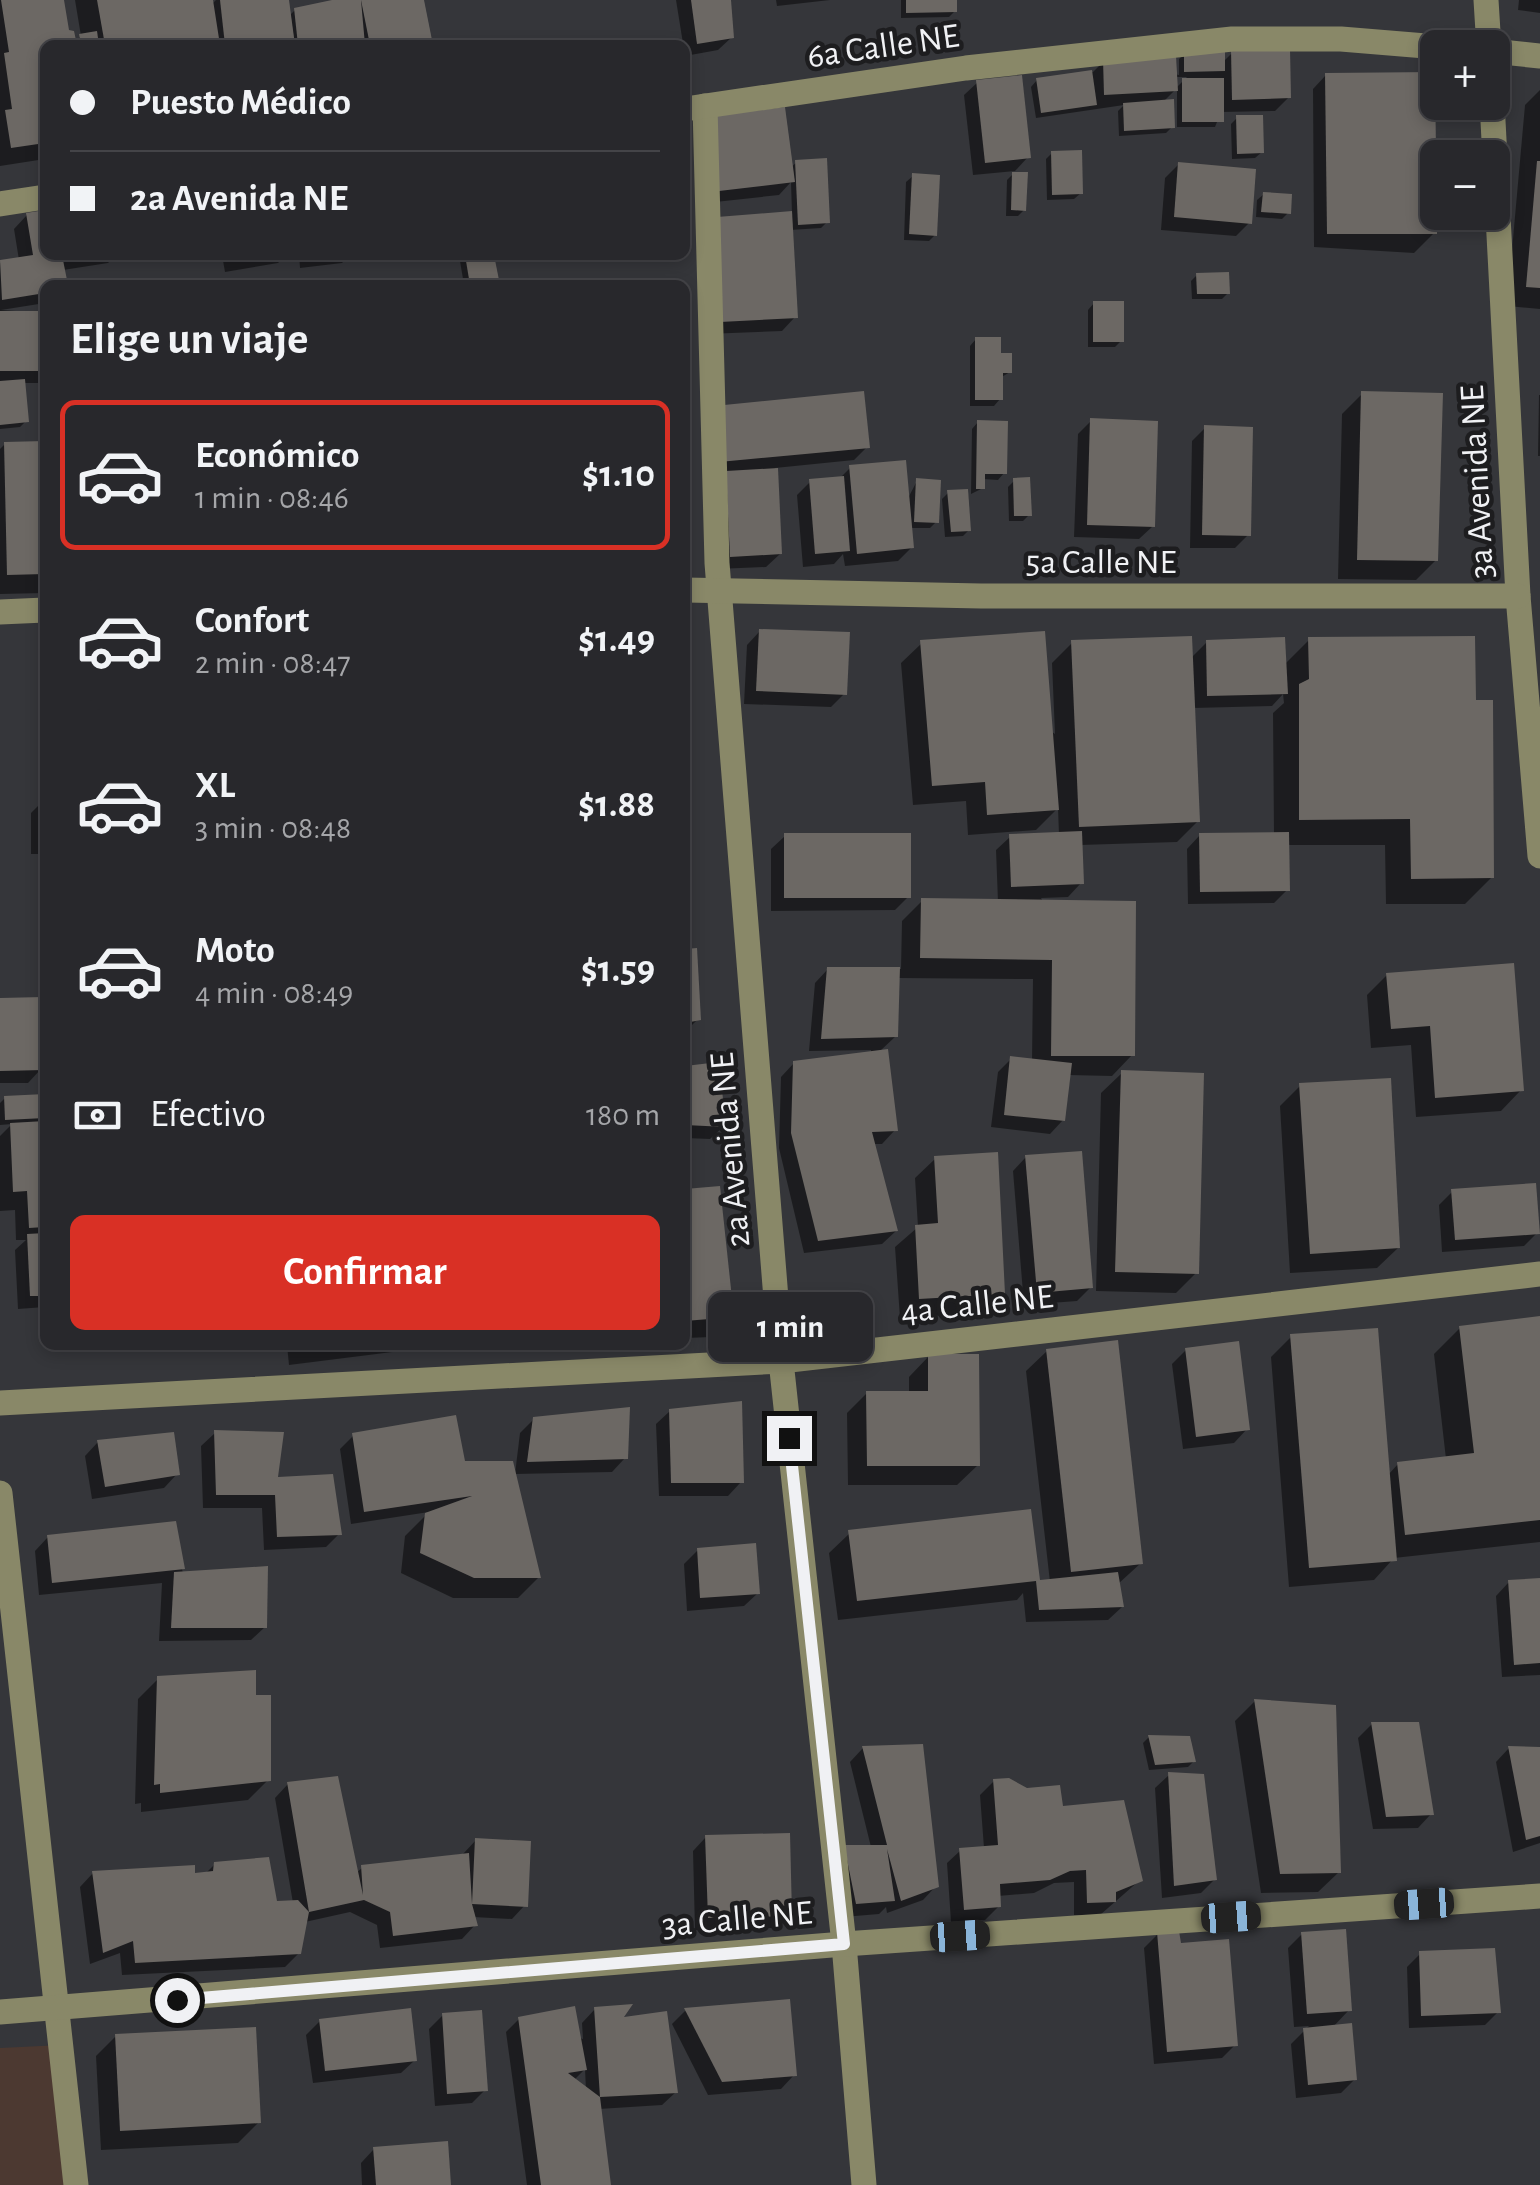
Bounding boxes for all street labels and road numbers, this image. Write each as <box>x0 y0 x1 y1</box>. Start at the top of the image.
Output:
street label: 6a Calle NE <box>805 19 961 74</box>
street label: 3a Avenida NE <box>1455 384 1500 580</box>
street label: 5a Calle NE <box>1026 545 1177 580</box>
street label: 2a Avenida NE <box>705 1051 756 1249</box>
street label: 4a Calle NE <box>899 1279 1055 1330</box>
street label: 3a Calle NE <box>661 1895 814 1943</box>

